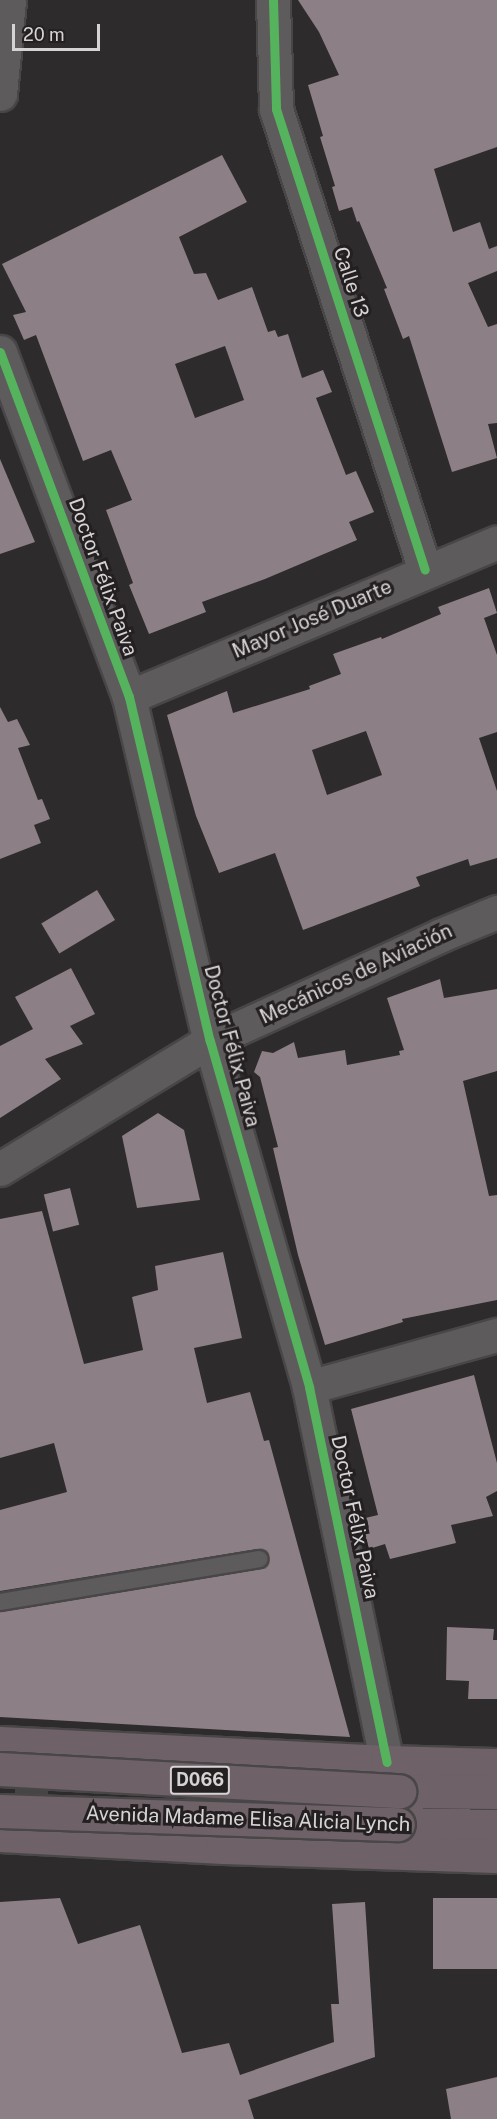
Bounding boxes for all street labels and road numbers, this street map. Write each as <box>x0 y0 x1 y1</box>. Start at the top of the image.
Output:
street label: Calle 13 <box>328 244 374 320</box>
street label: Doctor Félix Paiva <box>63 495 143 659</box>
street label: Mayor José Duarte <box>229 575 395 663</box>
street label: Mecánicos de Aviación <box>256 919 456 1029</box>
street label: Doctor Félix Paiva <box>199 962 265 1130</box>
street label: Doctor Félix Paiva <box>326 1433 384 1601</box>
road number: D066 <box>168 1765 232 1795</box>
street label: Avenida Madame Elisa Alicia Lynch <box>85 1801 411 1837</box>

